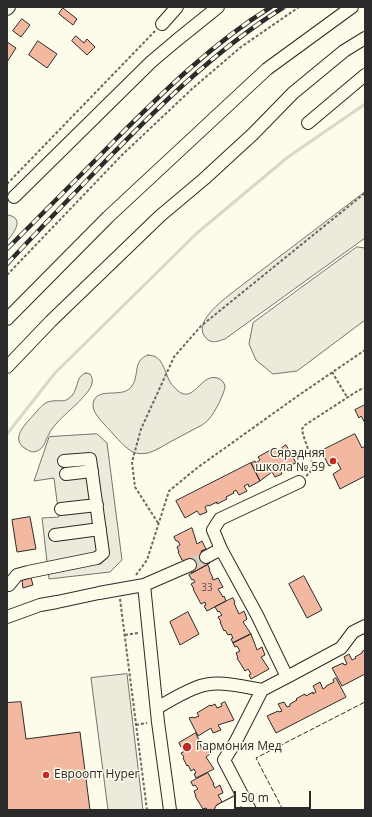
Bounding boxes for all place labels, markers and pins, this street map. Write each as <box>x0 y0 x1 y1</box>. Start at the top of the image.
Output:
place label: Сярэдняя школа № 59 <box>255 447 325 475</box>
marker: Сярэдняя школа № 59 <box>328 456 338 466</box>
place label: Гармония Мед <box>196 740 282 754</box>
marker: Гармония Мед <box>181 741 193 753</box>
place label: Евроопт Hyper <box>54 768 139 782</box>
marker: Евроопт Hyper <box>41 770 51 780</box>

